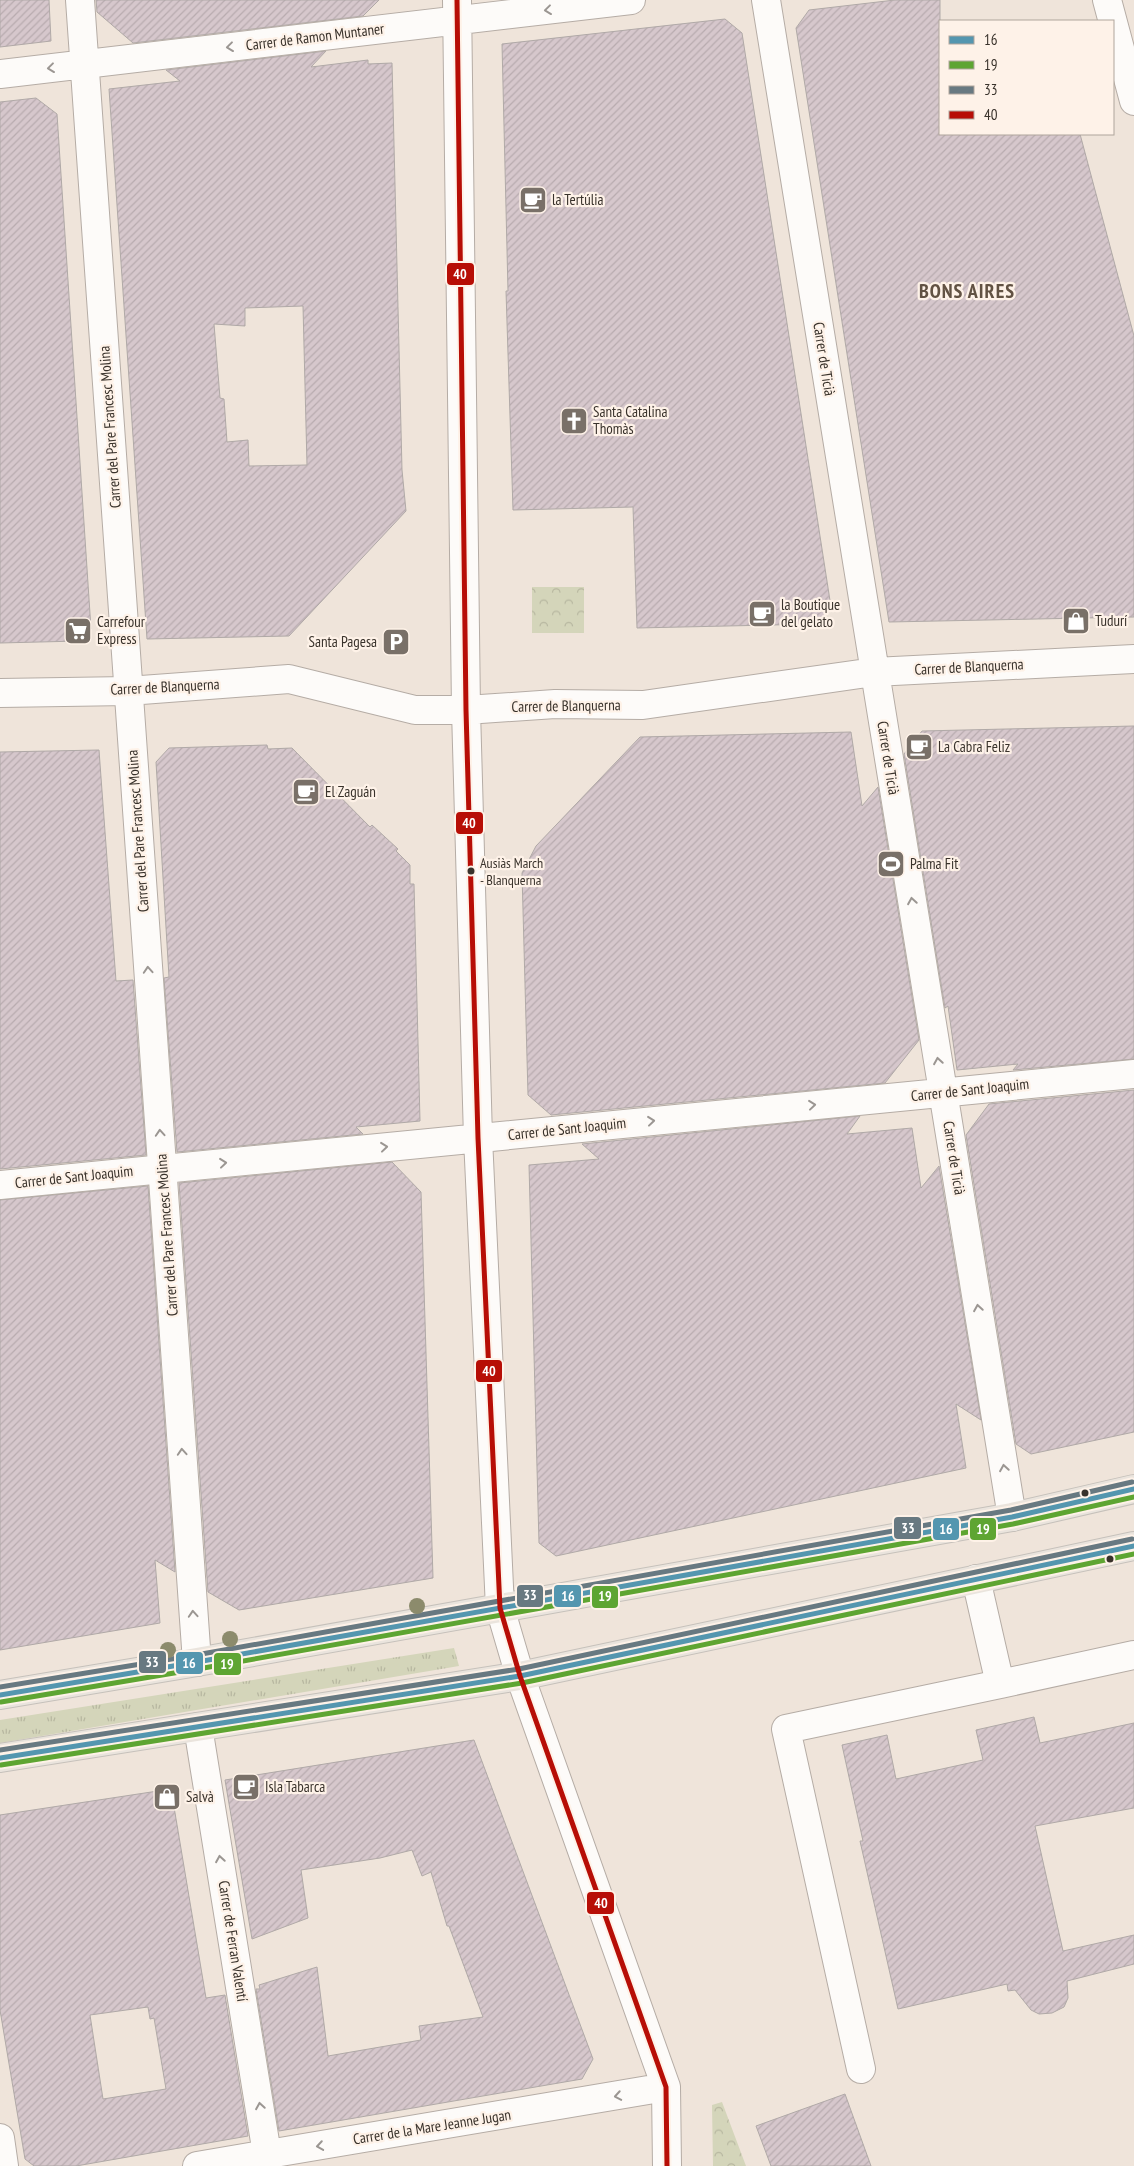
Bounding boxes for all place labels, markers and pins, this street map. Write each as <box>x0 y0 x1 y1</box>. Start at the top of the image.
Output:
cafe icon: la Tertúlia <box>518 185 548 215</box>
place label: la Tertúlia <box>552 190 604 209</box>
place label: Santa Catalina Thomàs <box>593 402 667 438</box>
church icon: Santa Catalina Thomàs <box>559 406 589 436</box>
place label: la Boutique del gelato <box>781 595 840 631</box>
cafe icon: la Boutique del gelato <box>747 599 777 629</box>
shop icon: Tudurí <box>1061 606 1091 636</box>
place label: Tudurí <box>1095 611 1128 630</box>
place label: Carrefour Express <box>97 612 146 648</box>
supermarket icon: Carrefour Express <box>63 616 93 646</box>
parking icon: Santa Pagesa <box>381 627 411 657</box>
place label: Santa Pagesa <box>309 632 377 651</box>
cafe icon: La Cabra Feliz <box>904 732 934 762</box>
place label: La Cabra Feliz <box>938 737 1010 756</box>
cafe icon: El Zaguán <box>291 777 321 807</box>
place label: El Zaguán <box>325 782 376 801</box>
sports icon: Palma Fit <box>876 849 906 879</box>
place label: Ausiàs March - Blanquerna <box>480 854 543 889</box>
place label: Palma Fit <box>910 854 958 873</box>
marker: Ausiàs March - Blanquerna <box>466 866 476 876</box>
unlabelled marker <box>1080 1488 1090 1498</box>
unlabelled marker <box>1105 1554 1115 1564</box>
cafe icon: Isla Tabarca <box>231 1772 261 1802</box>
place label: Isla Tabarca <box>265 1777 325 1796</box>
shop icon: Salvà <box>152 1782 182 1812</box>
place label: Salvà <box>186 1787 214 1806</box>

